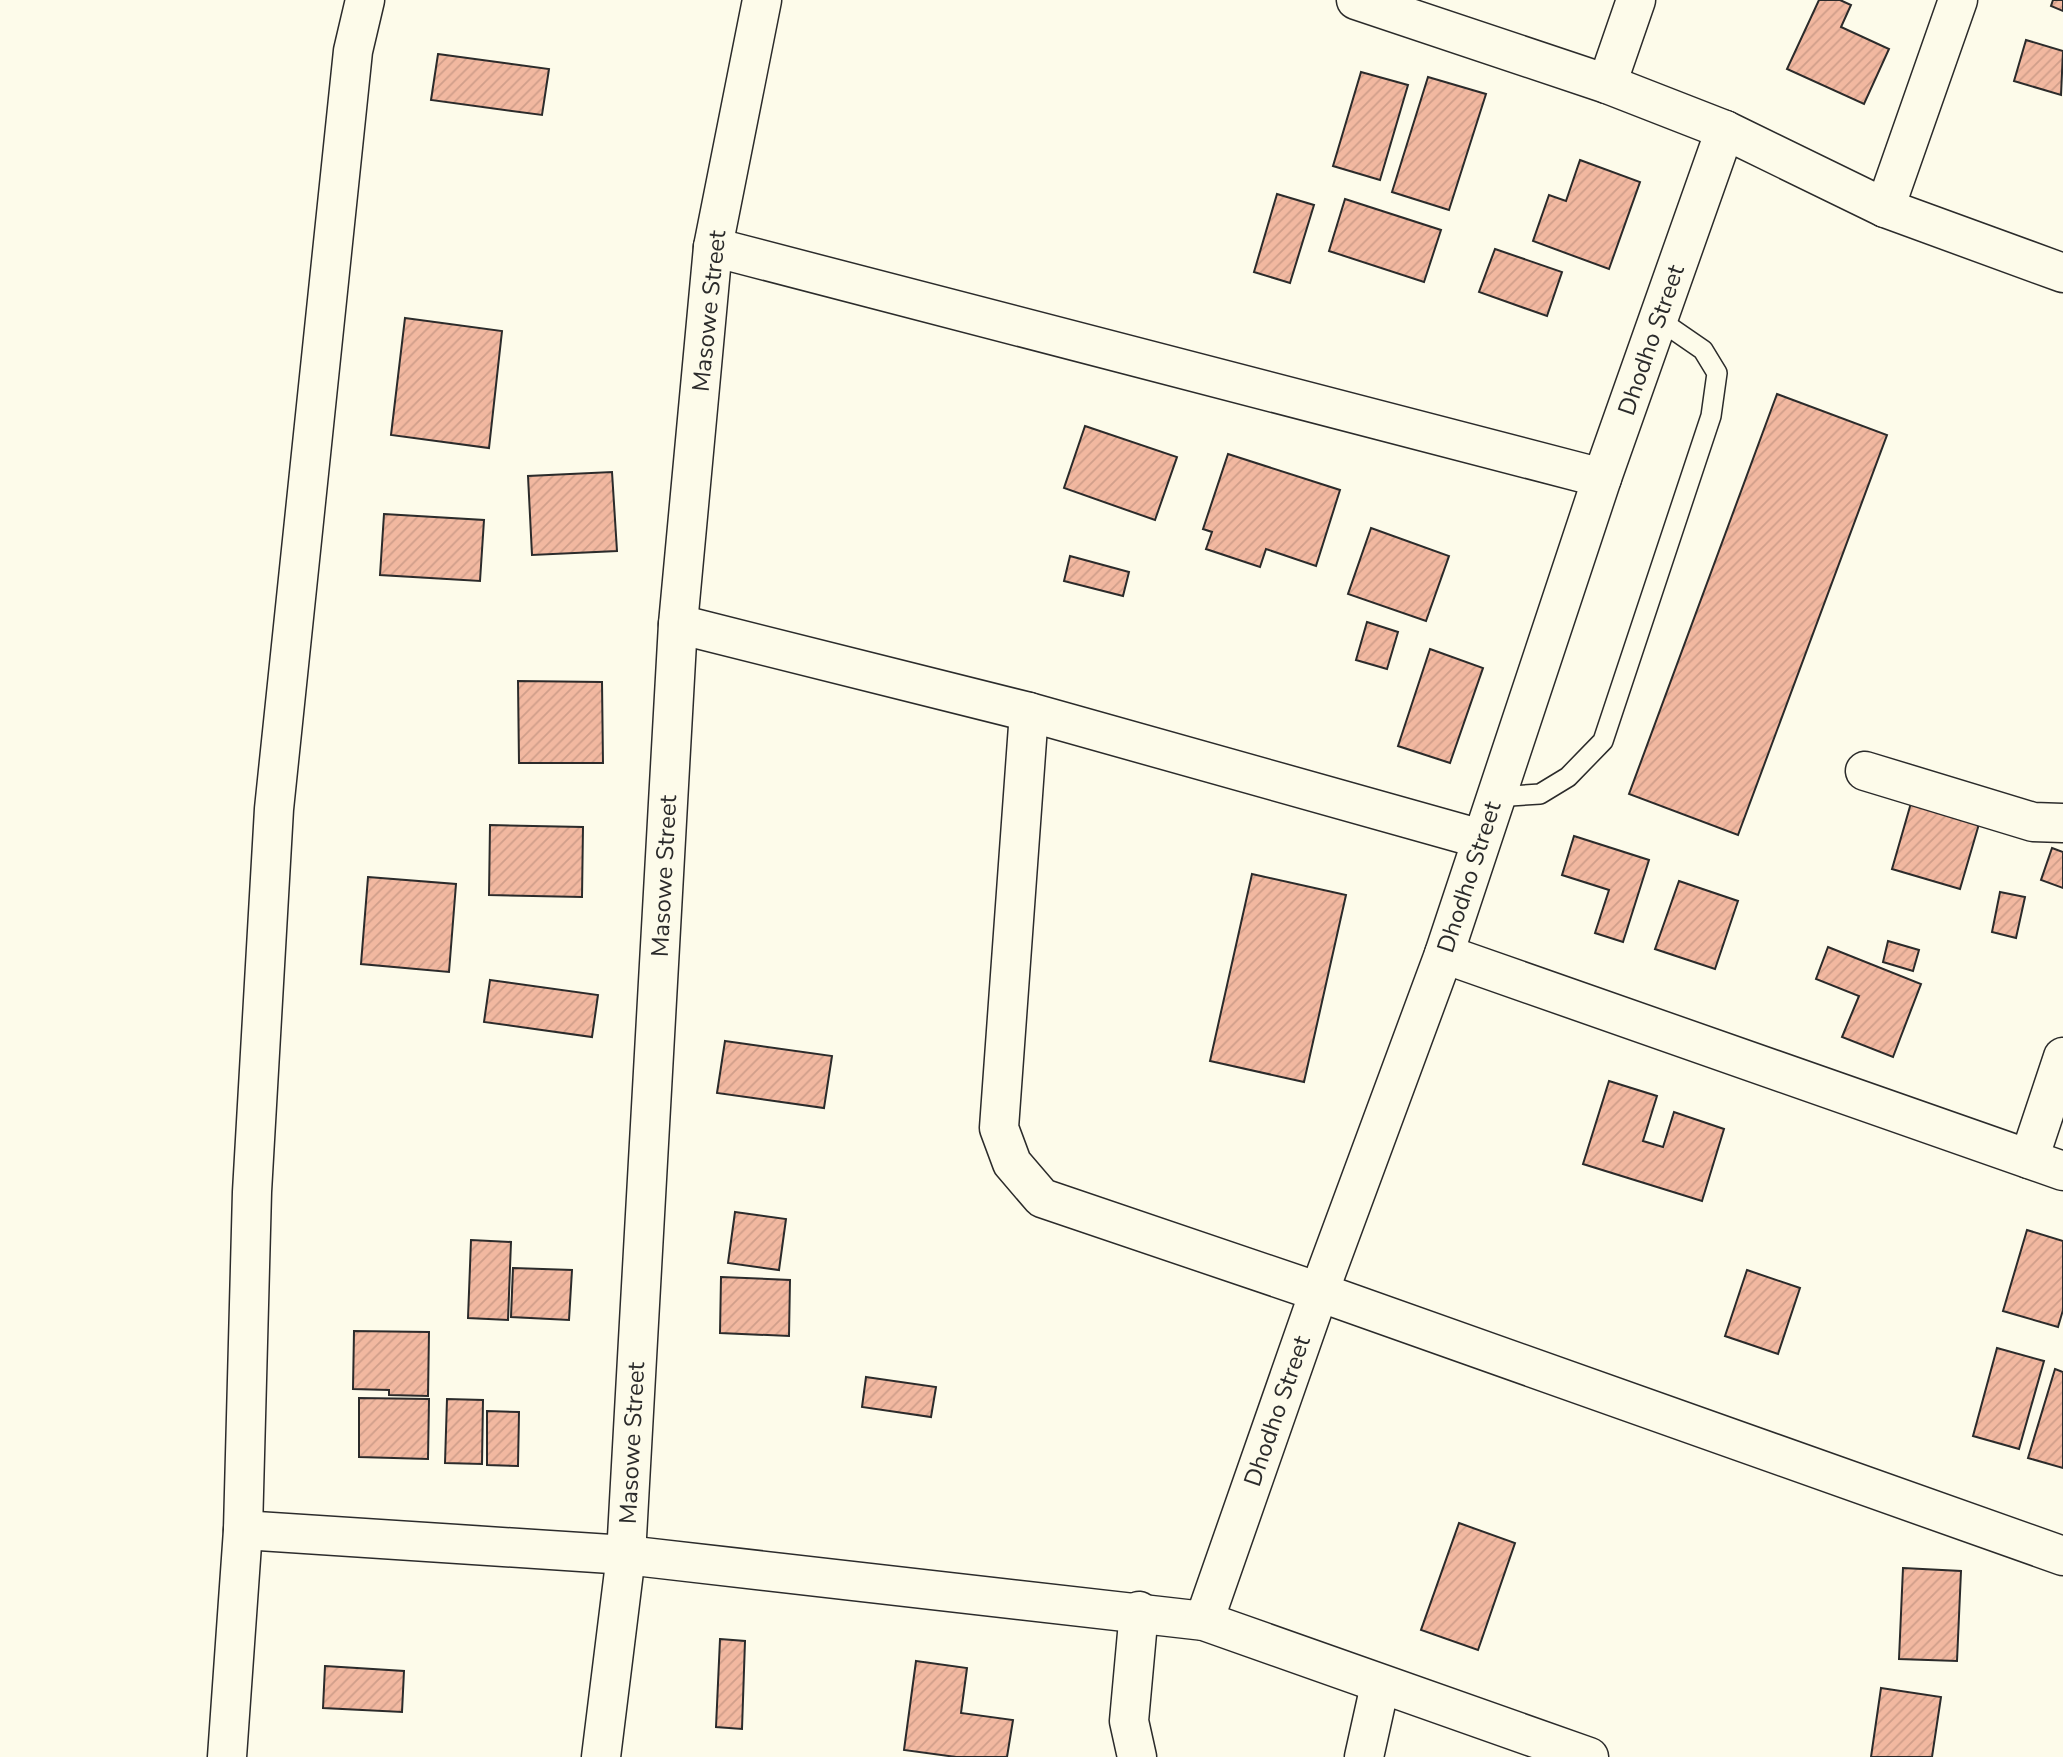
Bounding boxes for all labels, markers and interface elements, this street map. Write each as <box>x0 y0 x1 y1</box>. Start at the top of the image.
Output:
street label: Masowe Street <box>685 228 733 393</box>
street label: Dhodho Street <box>1610 260 1692 420</box>
street label: Masowe Street <box>644 793 684 958</box>
street label: Dhodho Street <box>1429 797 1509 957</box>
street label: Dhodho Street <box>1236 1331 1318 1491</box>
street label: Masowe Street <box>612 1360 652 1525</box>

